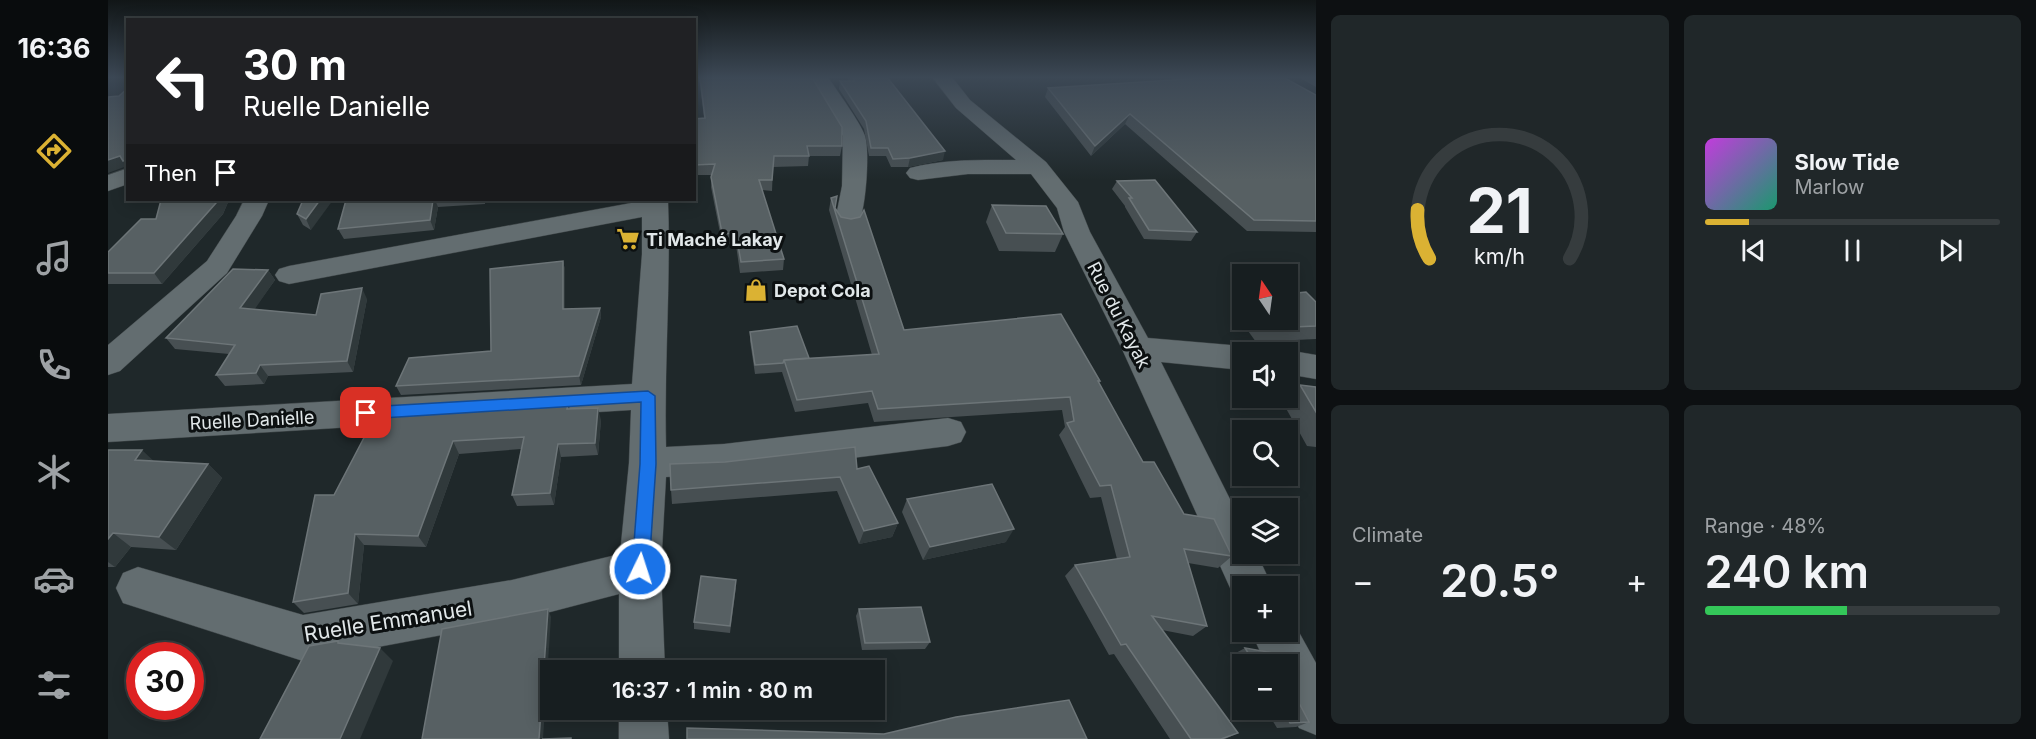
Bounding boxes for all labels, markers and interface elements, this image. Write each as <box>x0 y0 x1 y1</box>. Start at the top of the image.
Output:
text: 16:36 <box>17 32 91 65</box>
text: 30 m <box>243 39 347 90</box>
icon: left <box>144 42 222 120</box>
text: Ruelle Danielle <box>243 90 430 123</box>
icon: directions <box>33 130 75 172</box>
text: Slow Tide <box>1795 149 1900 175</box>
icon: arrive <box>209 156 242 189</box>
text: Then <box>144 160 197 186</box>
text: 21 <box>1467 174 1533 249</box>
text: Marlow <box>1795 175 1864 199</box>
supermarket icon: Ti Maché Lakay <box>615 226 641 252</box>
place label: Ti Maché Lakay <box>646 229 783 250</box>
icon: previous <box>1737 234 1770 267</box>
icon: pause <box>1836 234 1869 267</box>
icon: next <box>1934 234 1967 267</box>
icon: music <box>33 237 75 279</box>
text: km/h <box>1474 244 1525 270</box>
street label: Rue du Kayak <box>1083 258 1155 372</box>
north arrow <box>1232 264 1298 330</box>
map controls <box>1232 264 1298 720</box>
shop icon: Depot Cola <box>743 277 769 303</box>
place label: Depot Cola <box>774 280 871 301</box>
button: sound <box>1232 342 1298 408</box>
icon: phone <box>33 344 75 386</box>
pin <box>340 387 391 438</box>
icon: arrive <box>349 396 382 429</box>
street label: Ruelle Danielle <box>189 406 315 434</box>
button: search <box>1232 420 1298 486</box>
icon: climate <box>33 451 75 493</box>
button: layers <box>1232 498 1298 564</box>
text: Range · 48% <box>1705 514 1826 538</box>
text: Climate <box>1352 523 1423 547</box>
position arrow <box>608 537 672 601</box>
text: 240 km <box>1705 544 1869 599</box>
text: 20.5° <box>1440 553 1559 608</box>
icon: car <box>33 558 75 600</box>
text: − <box>1352 561 1374 601</box>
text: + <box>1626 561 1647 601</box>
button: + <box>1232 576 1298 642</box>
street label: Ruelle Emmanuel <box>302 595 474 647</box>
speed limit sign: 30 <box>126 642 204 720</box>
button: − <box>1232 654 1298 720</box>
icon: filters <box>33 664 75 706</box>
text: 16:37 · 1 min · 80 m <box>612 677 813 703</box>

